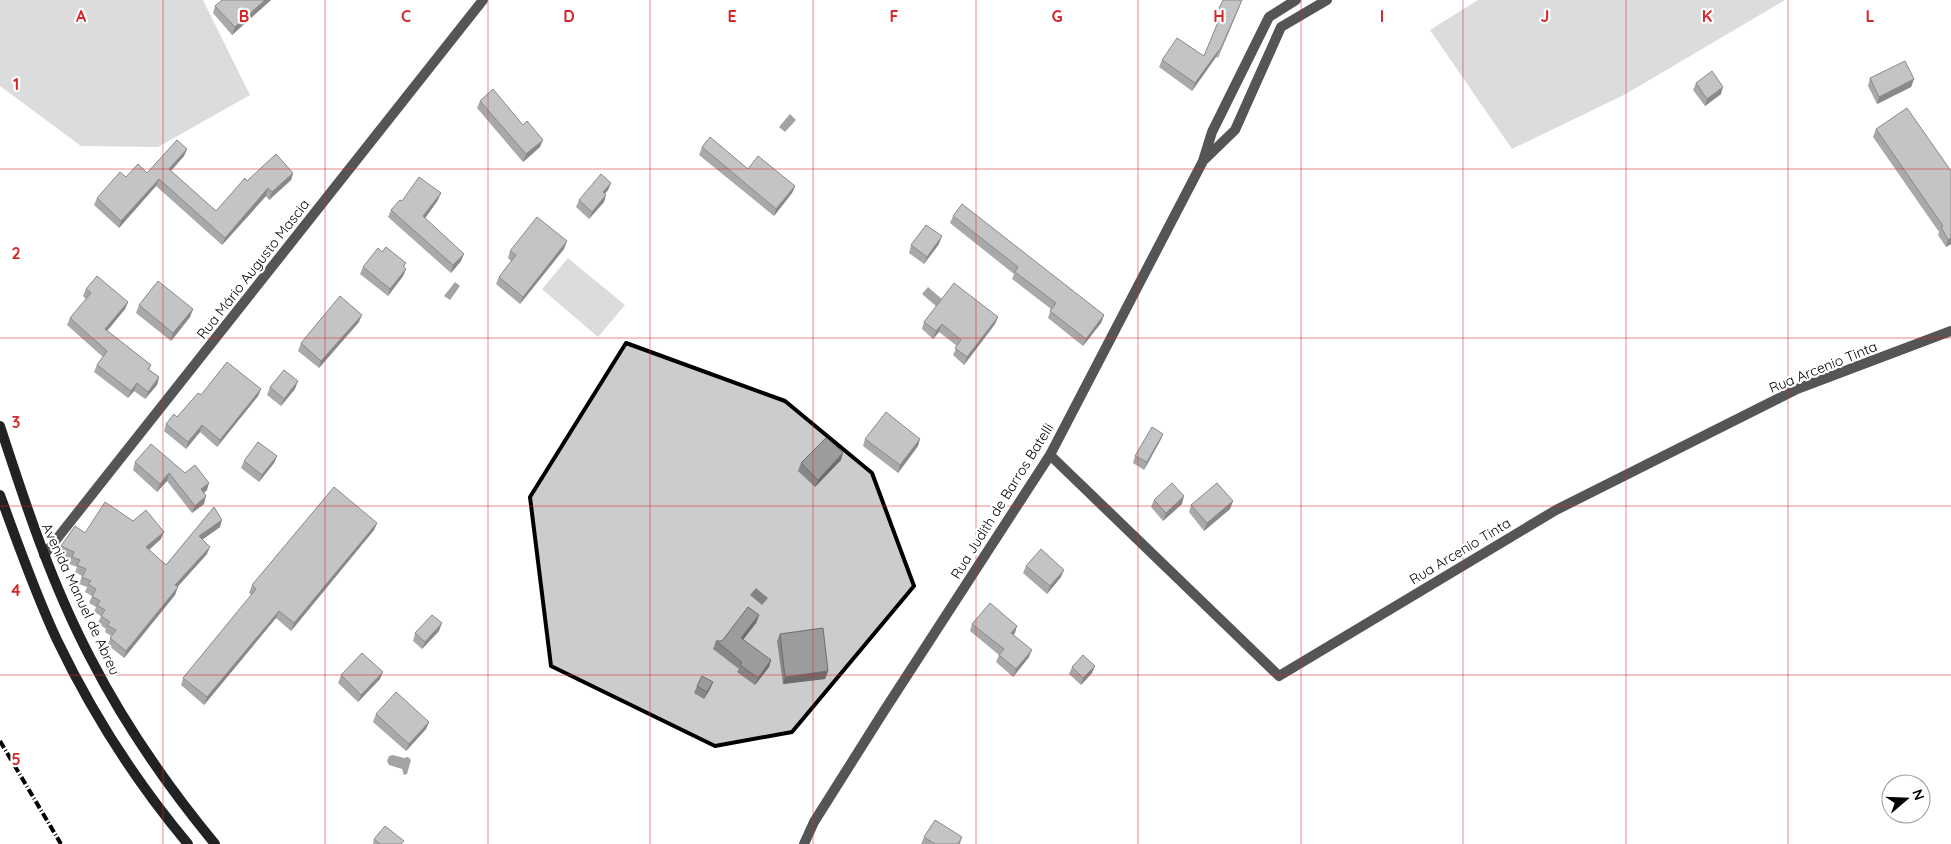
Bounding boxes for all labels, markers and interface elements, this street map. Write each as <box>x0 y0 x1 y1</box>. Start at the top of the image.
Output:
text: A <box>76 6 87 26</box>
text: B <box>239 6 249 26</box>
text: C <box>401 6 411 26</box>
text: D <box>563 6 575 26</box>
text: E <box>727 6 737 26</box>
text: F <box>890 6 899 26</box>
text: G <box>1051 6 1063 26</box>
text: H <box>1213 6 1225 26</box>
text: I <box>1380 6 1384 26</box>
text: J <box>1541 6 1549 26</box>
text: K <box>1702 6 1712 26</box>
text: L <box>1866 6 1875 26</box>
text: 1 <box>13 74 19 94</box>
street label: Rua Mário Augusto Mascia <box>193 196 313 342</box>
text: 2 <box>11 243 21 263</box>
street label: Rua Arcenio Tinta <box>1766 337 1880 397</box>
text: 3 <box>12 412 20 432</box>
street label: Rua Judith de Barros Batelli <box>947 420 1057 582</box>
street label: Rua Arcenio Tinta <box>1406 514 1514 588</box>
street label: Avenida Manuel de Abreu <box>38 520 124 678</box>
text: 4 <box>11 580 21 600</box>
text: 5 <box>11 749 21 769</box>
north arrow <box>1881 774 1931 824</box>
text: N <box>1908 787 1928 803</box>

